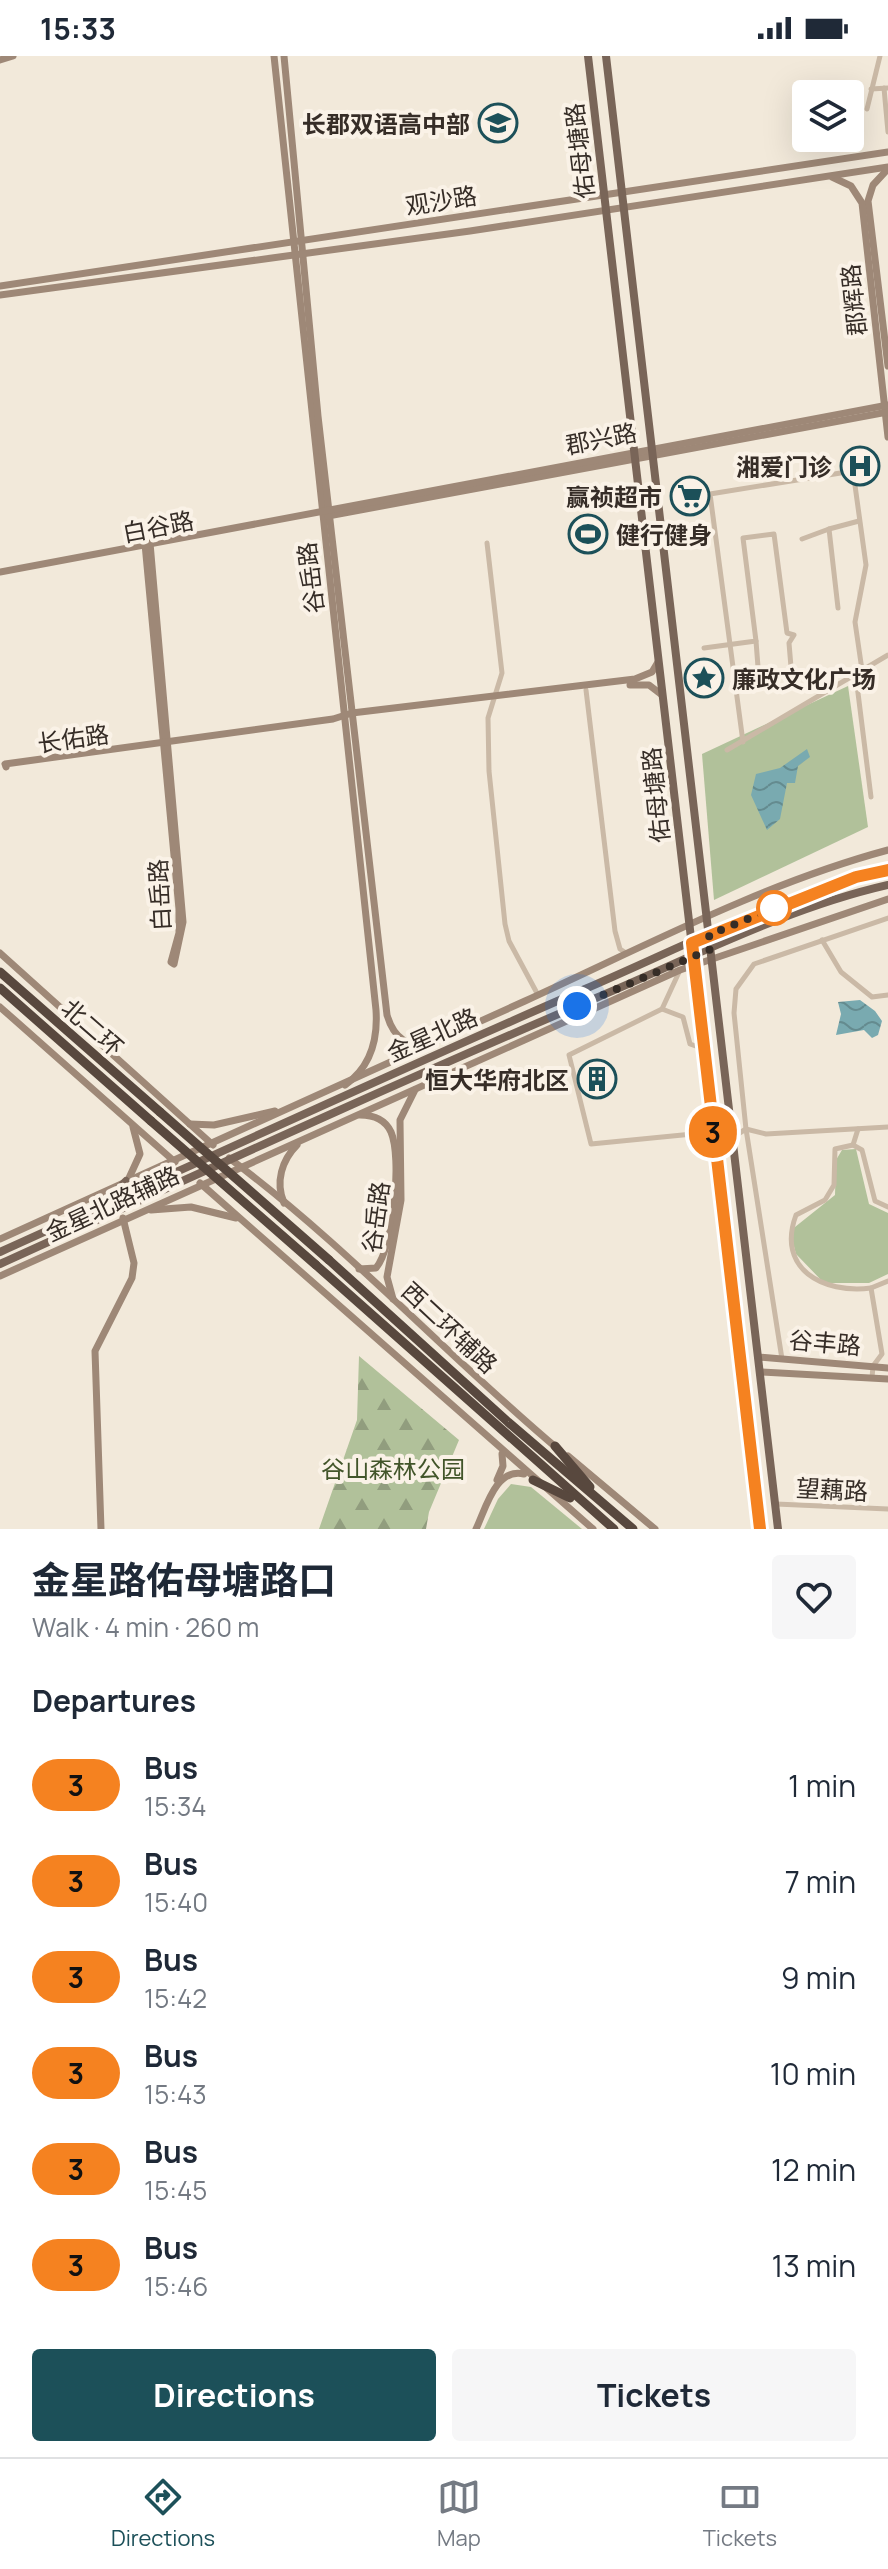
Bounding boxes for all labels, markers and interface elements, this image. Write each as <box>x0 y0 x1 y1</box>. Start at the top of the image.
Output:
text: 15:33 <box>40 8 116 49</box>
map controls <box>792 80 864 152</box>
button: layers <box>792 80 864 152</box>
street label: 佑母塘路 <box>557 101 601 201</box>
school or university icon: 长郡双语高中部 <box>477 102 519 144</box>
place label: 长郡双语高中部 <box>302 107 470 140</box>
street label: 观沙路 <box>403 178 479 222</box>
street label: 郡辉路 <box>833 262 873 338</box>
street label: 郡兴路 <box>563 415 639 461</box>
hospital icon: 湘爱门诊 <box>839 445 881 487</box>
place label: 湘爱门诊 <box>736 450 832 483</box>
supermarket icon: 赢祯超市 <box>669 475 711 517</box>
place label: 赢祯超市 <box>566 480 662 513</box>
street label: 白谷路 <box>120 503 196 549</box>
sports icon: 健行健身 <box>567 513 609 555</box>
place label: 健行健身 <box>616 518 712 551</box>
street label: 谷岳路 <box>289 540 331 616</box>
place icon: 廉政文化广场 <box>683 657 725 699</box>
place label: 廉政文化广场 <box>732 662 876 695</box>
street label: 长佑路 <box>35 717 111 759</box>
street label: 佑母塘路 <box>634 746 676 844</box>
street label: 白岳路 <box>141 858 177 932</box>
unlabelled marker <box>757 891 791 925</box>
your location <box>557 986 597 1026</box>
street label: 北二环 <box>55 991 131 1063</box>
street label: 金星北路 <box>381 999 483 1069</box>
building icon: 恒大华府北区 <box>576 1058 618 1100</box>
place label: 恒大华府北区 <box>425 1063 569 1096</box>
line badge: 3 <box>687 1106 739 1158</box>
text: 3 <box>705 1113 721 1151</box>
street label: 金星北路辅路 <box>40 1158 184 1248</box>
street label: 谷岳路 <box>354 1179 396 1255</box>
street label: 西二环辅路 <box>395 1274 505 1380</box>
street label: 谷丰路 <box>788 1322 862 1362</box>
park label: 谷山森林公园 <box>321 1452 465 1485</box>
street label: 望藕路 <box>795 1471 869 1507</box>
text: 金星路佑母塘路口 <box>32 1553 336 1605</box>
button: heart <box>772 1555 856 1639</box>
text: Walk · 4 min · 260 m <box>32 1609 259 1645</box>
text: Departures <box>32 1680 196 1721</box>
text: Bus <box>144 1747 198 1788</box>
text: 1 min <box>788 1765 856 1806</box>
text: 3 <box>68 1766 84 1804</box>
text: 15:34 <box>144 1788 207 1824</box>
text: Bus <box>144 1843 198 1884</box>
text: 7 min <box>785 1861 856 1902</box>
text: 3 <box>68 1862 84 1900</box>
text: 15:40 <box>144 1884 208 1920</box>
text: Bus <box>144 1939 198 1980</box>
text: 9 min <box>781 1957 856 1998</box>
text: 3 <box>68 1958 84 1996</box>
text: 15:42 <box>144 1980 207 2016</box>
text: Bus <box>144 2035 198 2076</box>
text: 10 min <box>770 2053 856 2094</box>
text: 3 <box>68 2054 84 2092</box>
text: 15:43 <box>144 2076 207 2112</box>
text: Bus <box>144 2131 198 2172</box>
text: 12 min <box>771 2149 856 2190</box>
text: 3 <box>68 2150 84 2188</box>
text: 15:45 <box>144 2172 207 2208</box>
text: Bus <box>144 2227 198 2268</box>
text: 13 min <box>771 2245 856 2286</box>
text: 3 <box>68 2246 84 2284</box>
text: 15:46 <box>144 2268 208 2304</box>
button: Directions <box>32 2349 436 2441</box>
button: Tickets <box>452 2349 856 2441</box>
tab: Directions <box>111 2475 215 2553</box>
tab: Map <box>437 2475 481 2553</box>
tab: Tickets <box>703 2475 777 2553</box>

